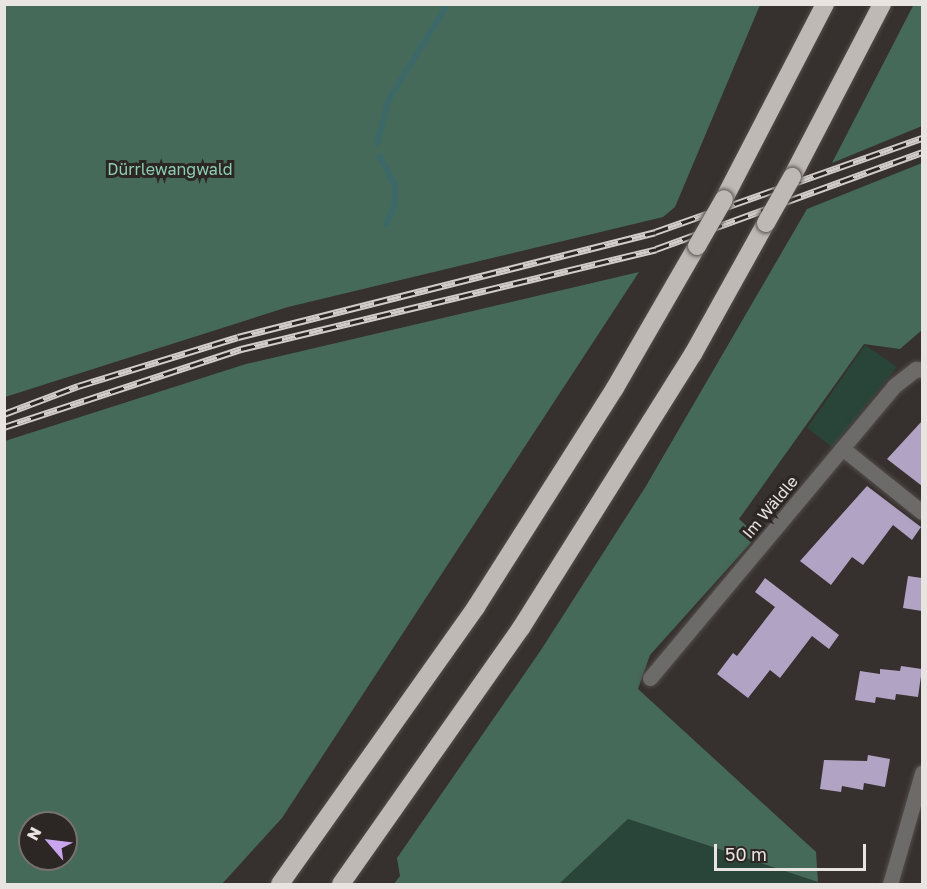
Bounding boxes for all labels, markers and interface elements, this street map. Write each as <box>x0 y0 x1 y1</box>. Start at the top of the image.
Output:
park label: Dürrlewangwald <box>107 159 233 179</box>
street label: Im Wäldle <box>738 472 802 542</box>
north arrow <box>18 811 78 871</box>
text: N <box>22 823 46 844</box>
scale bar <box>717 832 868 870</box>
text: 50 m <box>725 843 767 865</box>

